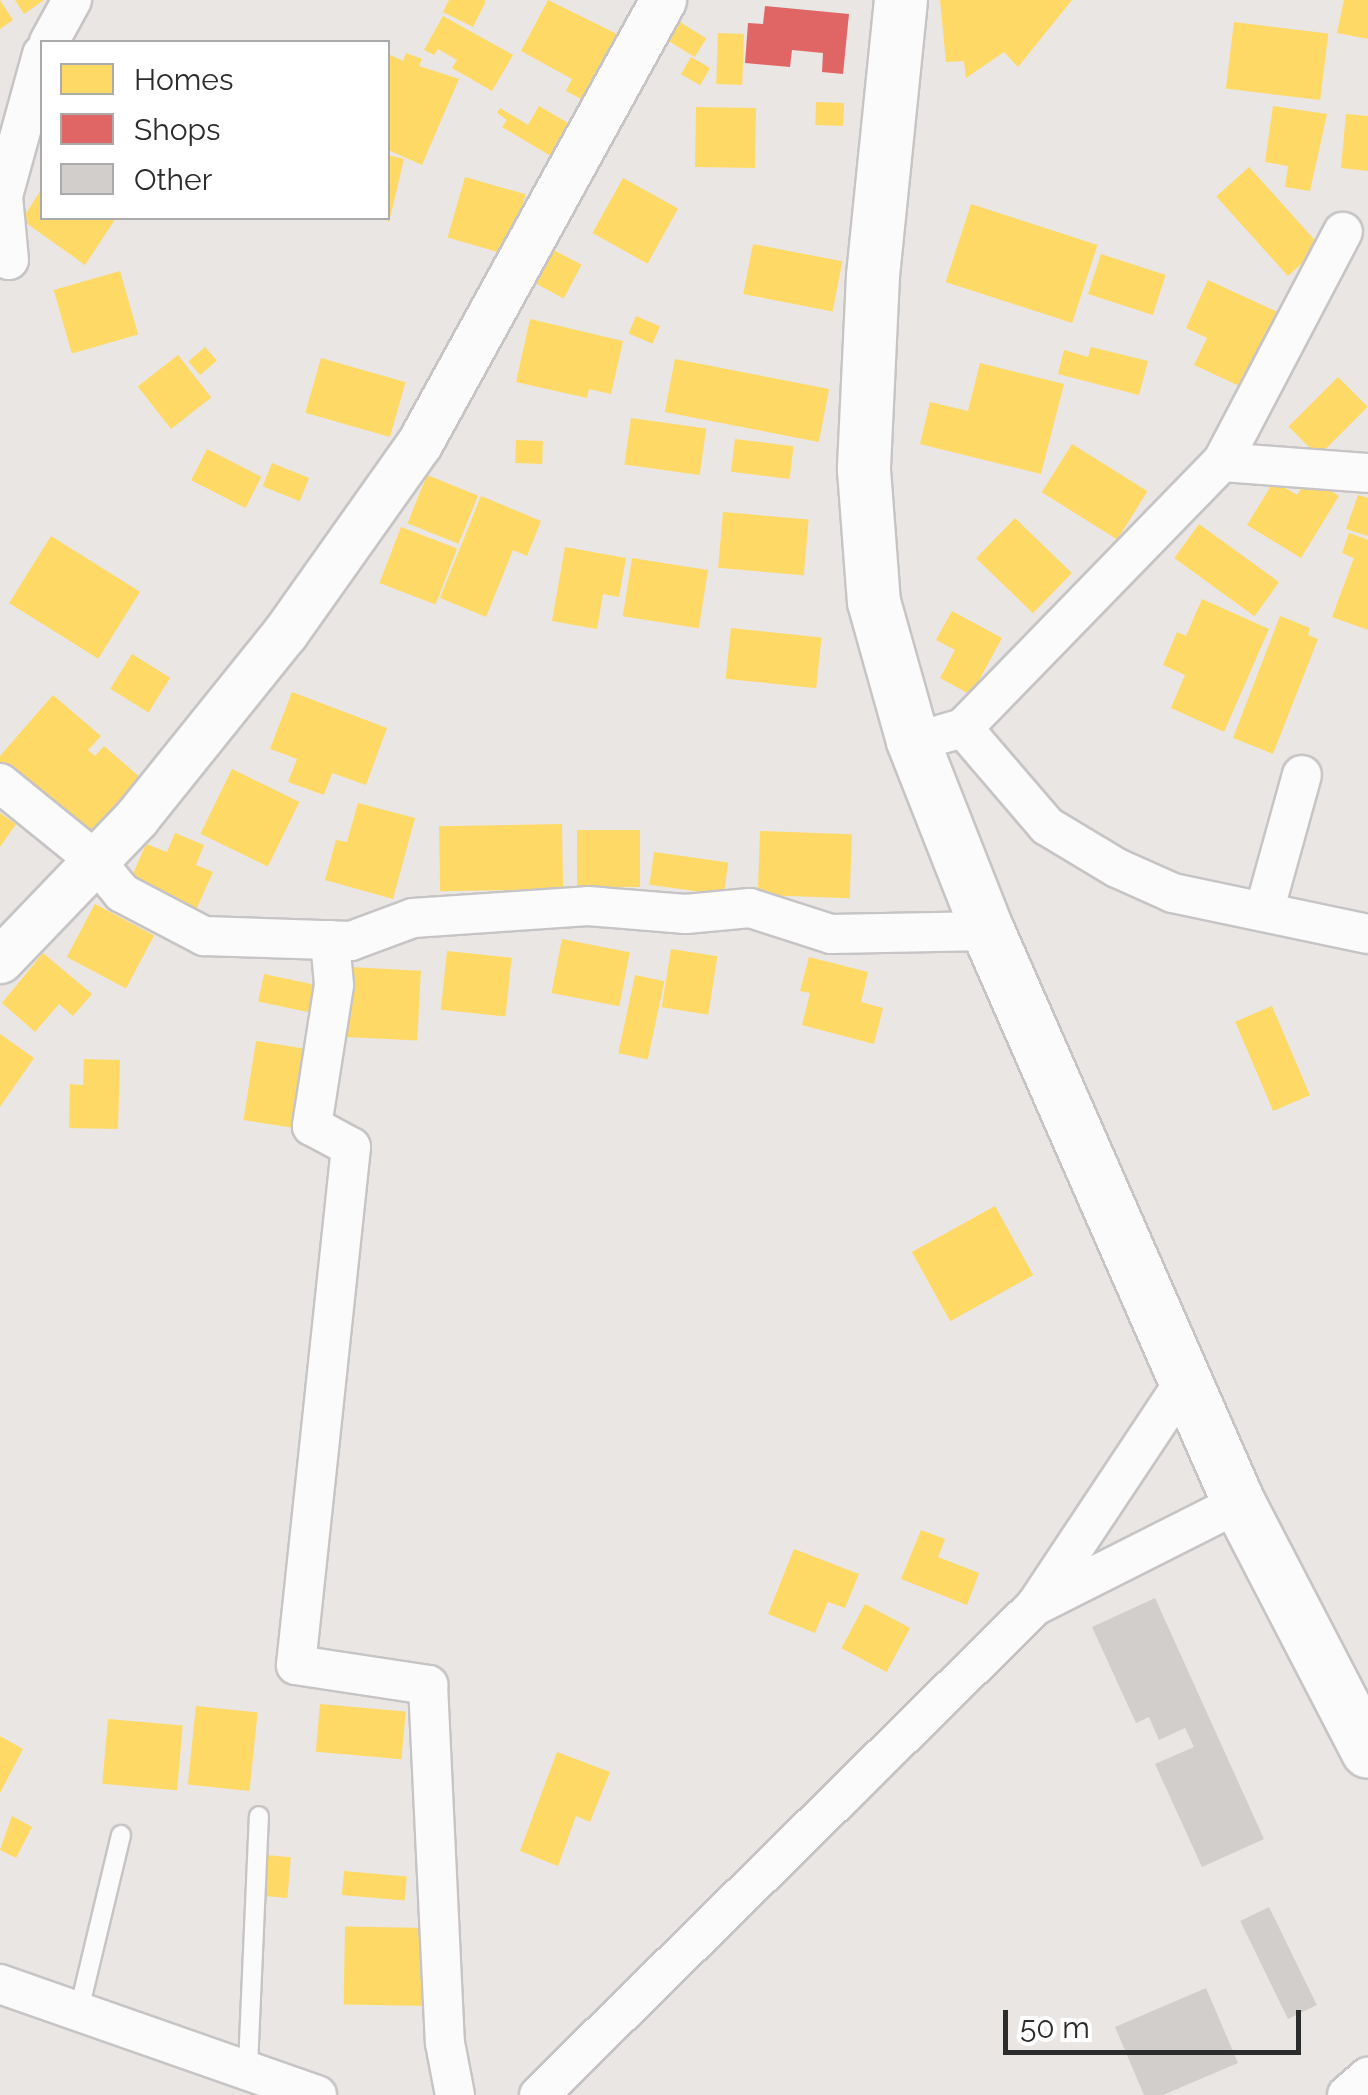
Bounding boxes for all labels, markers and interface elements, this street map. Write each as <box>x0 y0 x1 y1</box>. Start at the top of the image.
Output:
legend <box>40 40 390 220</box>
text: Homes <box>134 62 233 97</box>
text: Shops <box>134 112 221 147</box>
text: Other <box>134 162 212 197</box>
scale bar <box>1008 1990 1306 2052</box>
text: 50 m <box>1020 2010 1090 2045</box>

